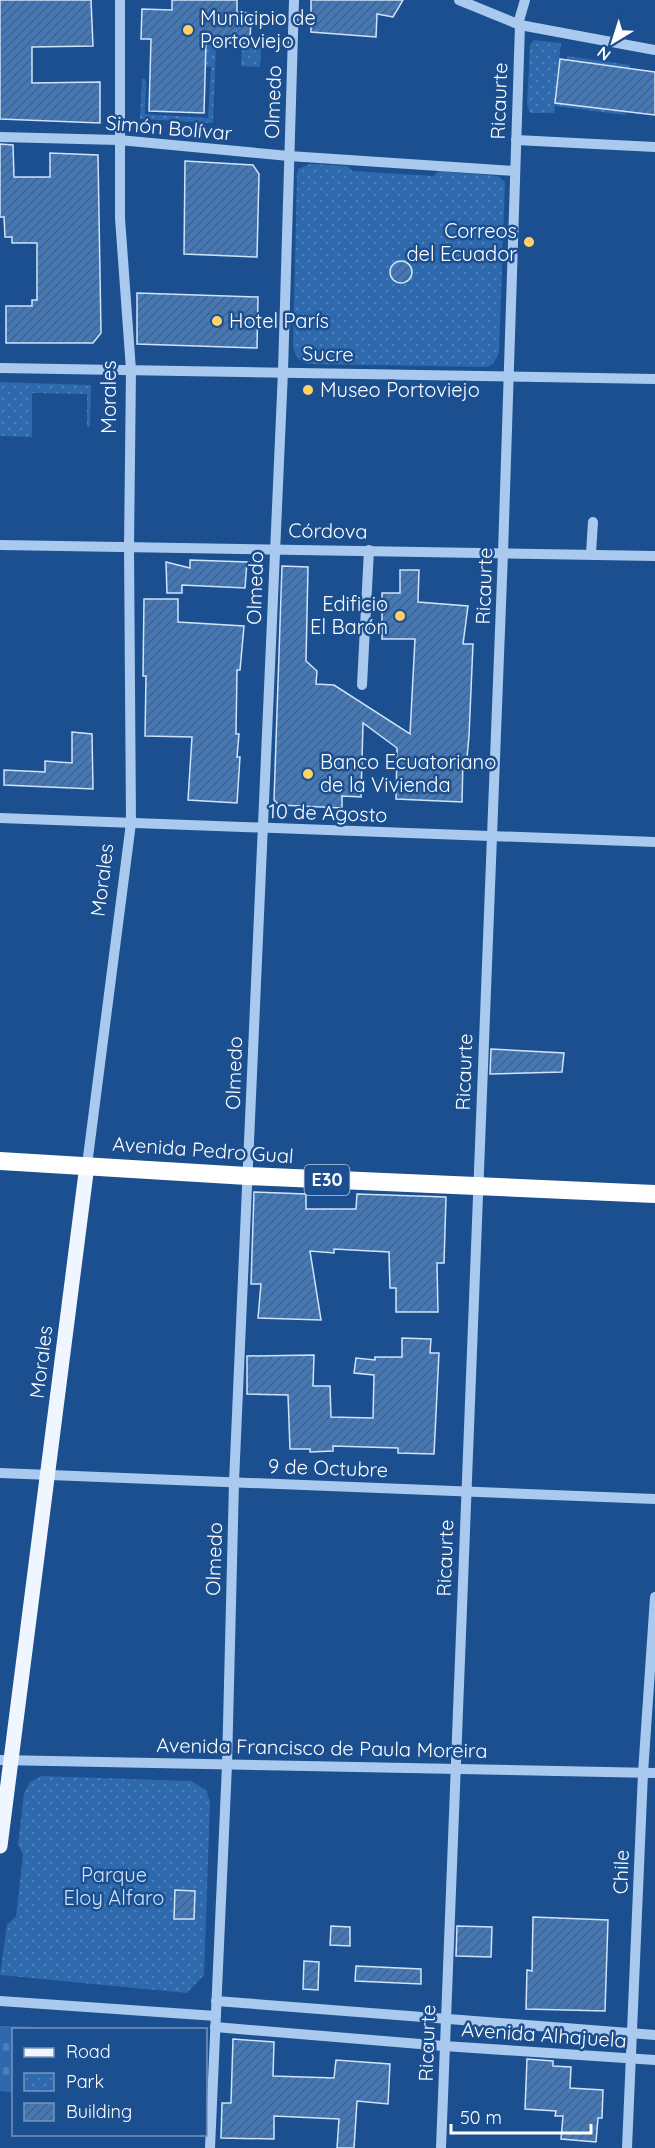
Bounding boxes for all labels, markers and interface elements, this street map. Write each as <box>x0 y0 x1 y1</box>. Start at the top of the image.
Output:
place label: Municipio de Portoviejo <box>200 5 316 53</box>
north arrow <box>583 12 643 72</box>
marker: Municipio de Portoviejo <box>181 23 195 37</box>
text: N <box>593 42 615 65</box>
street label: Ricaurte <box>485 62 512 140</box>
street label: Olmedo <box>259 65 286 139</box>
street label: Simón Bolívar <box>105 110 234 146</box>
place label: Correos del Ecuador <box>407 218 517 266</box>
marker: Correos del Ecuador <box>522 235 536 249</box>
place label: Hotel París <box>229 308 329 333</box>
marker: Hotel París <box>210 314 224 328</box>
street label: Sucre <box>302 341 354 366</box>
street label: Morales <box>96 360 121 434</box>
place label: Museo Portoviejo <box>320 377 480 402</box>
marker: Museo Portoviejo <box>301 383 315 397</box>
street label: Córdova <box>288 517 368 544</box>
street label: Ricaurte <box>470 547 497 625</box>
street label: Olmedo <box>241 551 268 625</box>
place label: Edificio El Barón <box>310 591 388 639</box>
marker: Edificio El Barón <box>393 609 407 623</box>
place label: Banco Ecuatoriano de la Vivienda <box>320 749 496 797</box>
marker: Banco Ecuatoriano de la Vivienda <box>301 767 315 781</box>
street label: 10 de Agosto <box>268 798 388 827</box>
street label: Morales <box>85 842 118 918</box>
street label: Ricaurte <box>450 1033 477 1111</box>
street label: Olmedo <box>220 1036 247 1110</box>
street label: Avenida Pedro Gual <box>112 1131 295 1168</box>
road number: E30 <box>304 1165 350 1195</box>
street label: Morales <box>24 1324 57 1400</box>
street label: 9 de Octubre <box>268 1453 389 1482</box>
street label: Ricaurte <box>431 1519 458 1597</box>
street label: Olmedo <box>200 1522 227 1596</box>
street label: Avenida Francisco de Paula Moreira <box>156 1732 488 1763</box>
street label: Chile <box>607 1849 634 1895</box>
park label: Parque Eloy Alfaro <box>64 1862 164 1910</box>
street label: Ricaurte <box>413 2004 440 2082</box>
street label: Avenida Alhajuela <box>461 2016 627 2053</box>
legend <box>12 2028 207 2136</box>
text: Road <box>66 2040 111 2063</box>
text: Park <box>66 2070 104 2093</box>
scale bar <box>451 2097 590 2135</box>
text: Building <box>66 2100 132 2123</box>
text: 50 m <box>460 2106 502 2129</box>

